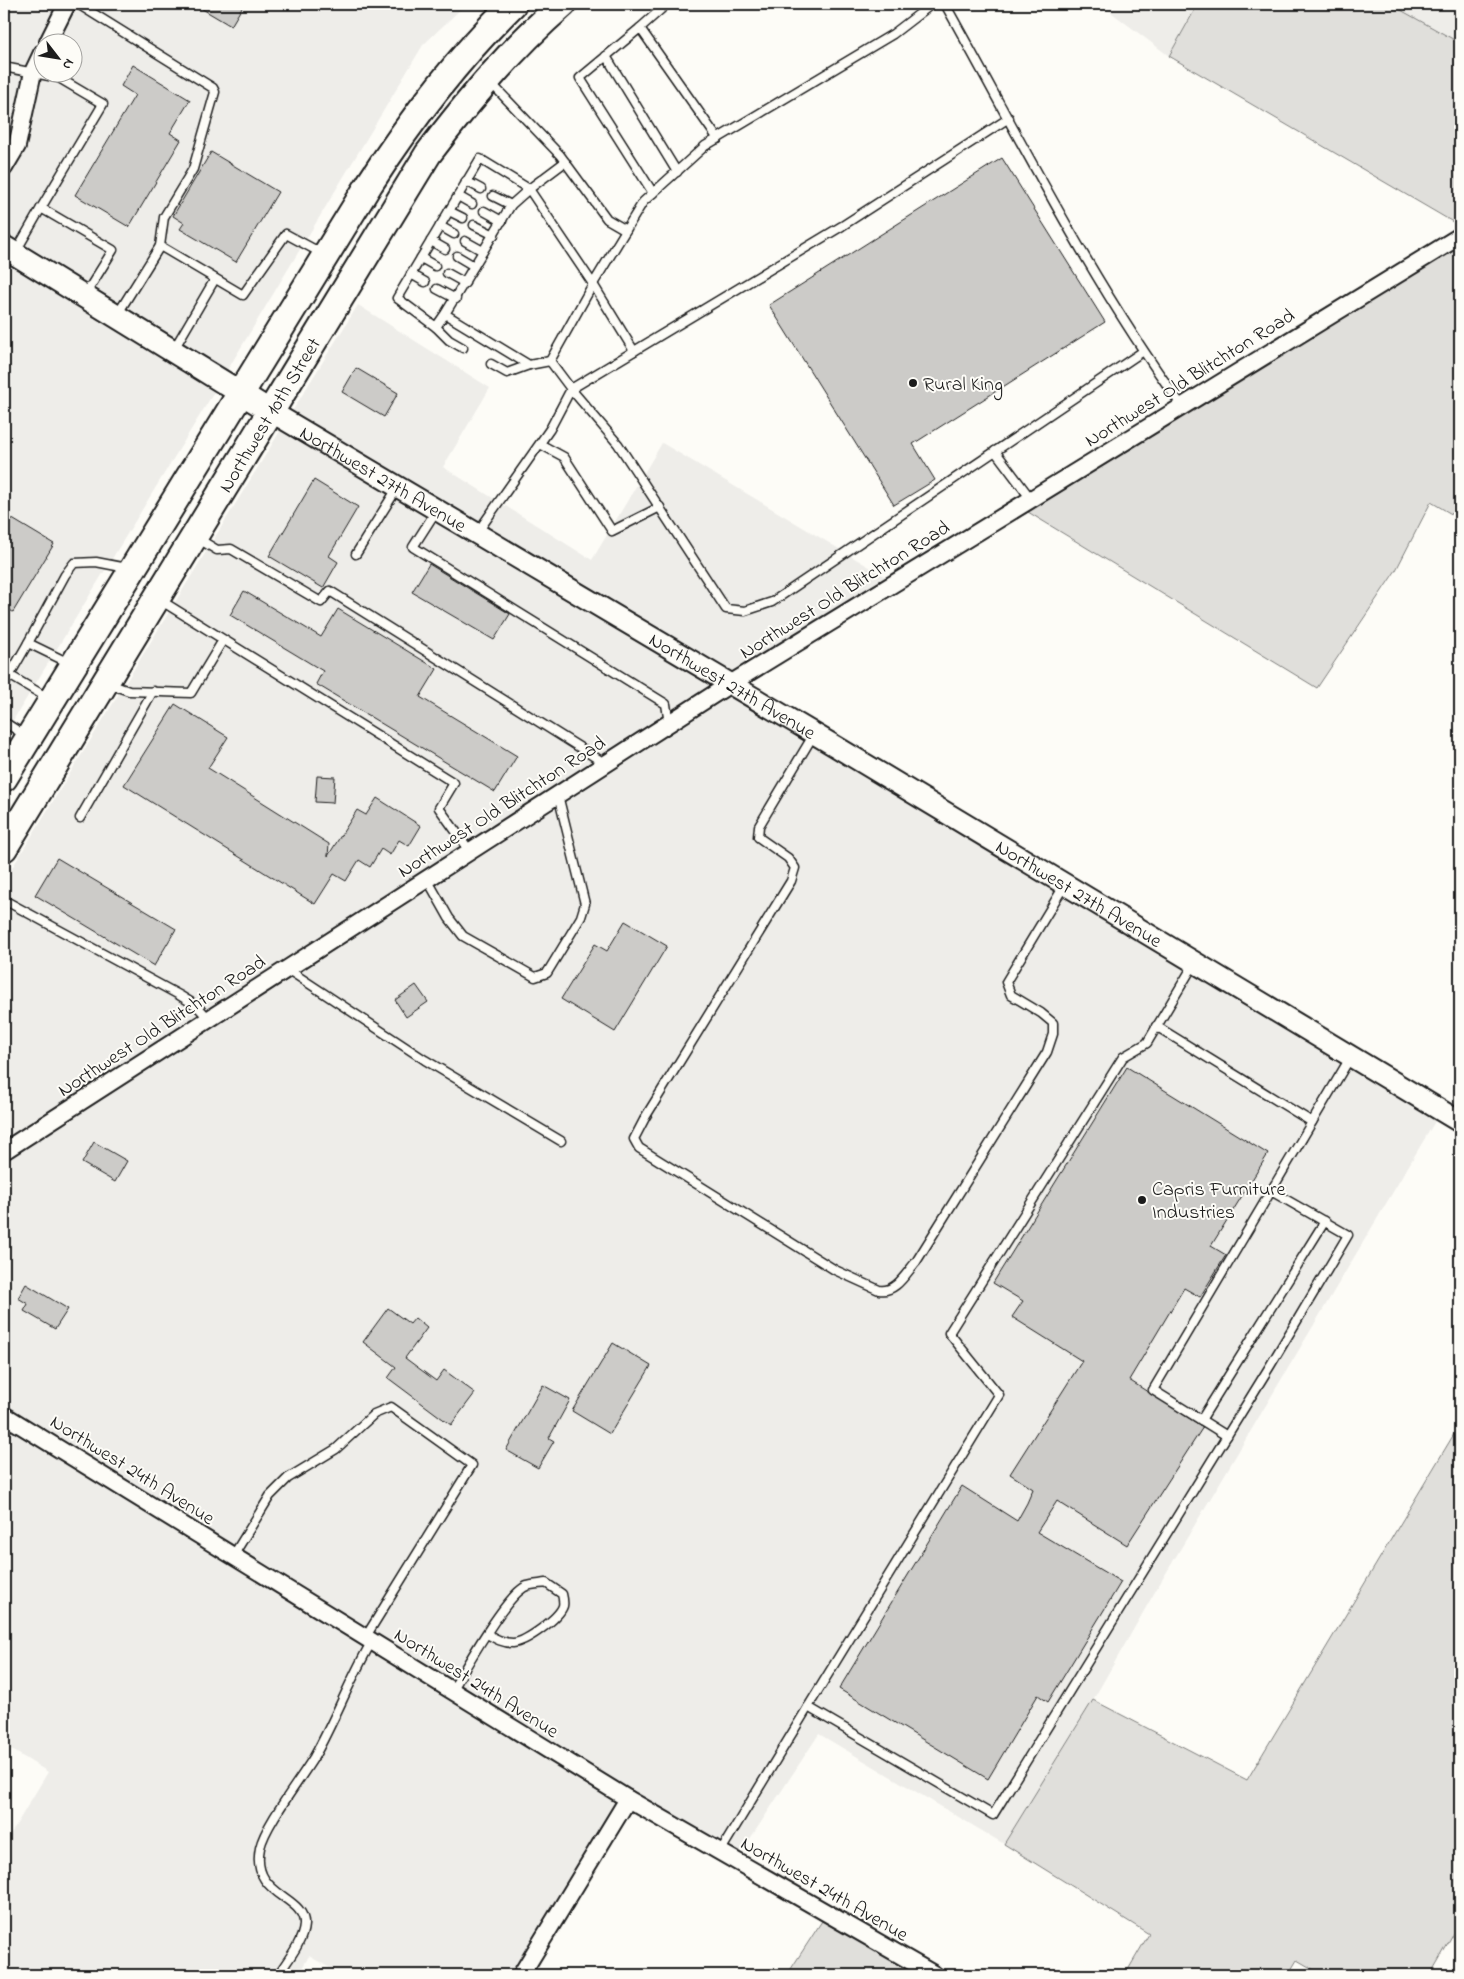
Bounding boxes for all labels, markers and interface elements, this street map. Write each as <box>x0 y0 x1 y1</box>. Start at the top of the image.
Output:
north arrow <box>32 32 82 82</box>
text: N <box>56 54 79 73</box>
street label: Northwest Old Blitchton Road <box>1080 302 1301 456</box>
street label: Northwest 10th Street <box>212 332 330 499</box>
place label: Rural King <box>923 371 1003 401</box>
marker: Rural King <box>907 377 919 389</box>
street label: Northwest 27th Avenue <box>293 420 471 541</box>
street label: Northwest Old Blitchton Road <box>735 514 956 668</box>
street label: Northwest 27th Avenue <box>643 627 820 748</box>
street label: Northwest Old Blitchton Road <box>393 730 612 886</box>
street label: Northwest 27th Avenue <box>989 834 1167 956</box>
street label: Northwest Old Blitchton Road <box>53 949 272 1105</box>
place label: Capris Furniture Industries <box>1152 1176 1286 1228</box>
marker: Capris Furniture Industries <box>1136 1194 1148 1206</box>
street label: Northwest 24th Avenue <box>44 1409 220 1534</box>
street label: Northwest 24th Avenue <box>388 1622 564 1747</box>
street label: Northwest 24th Avenue <box>734 1830 913 1950</box>

